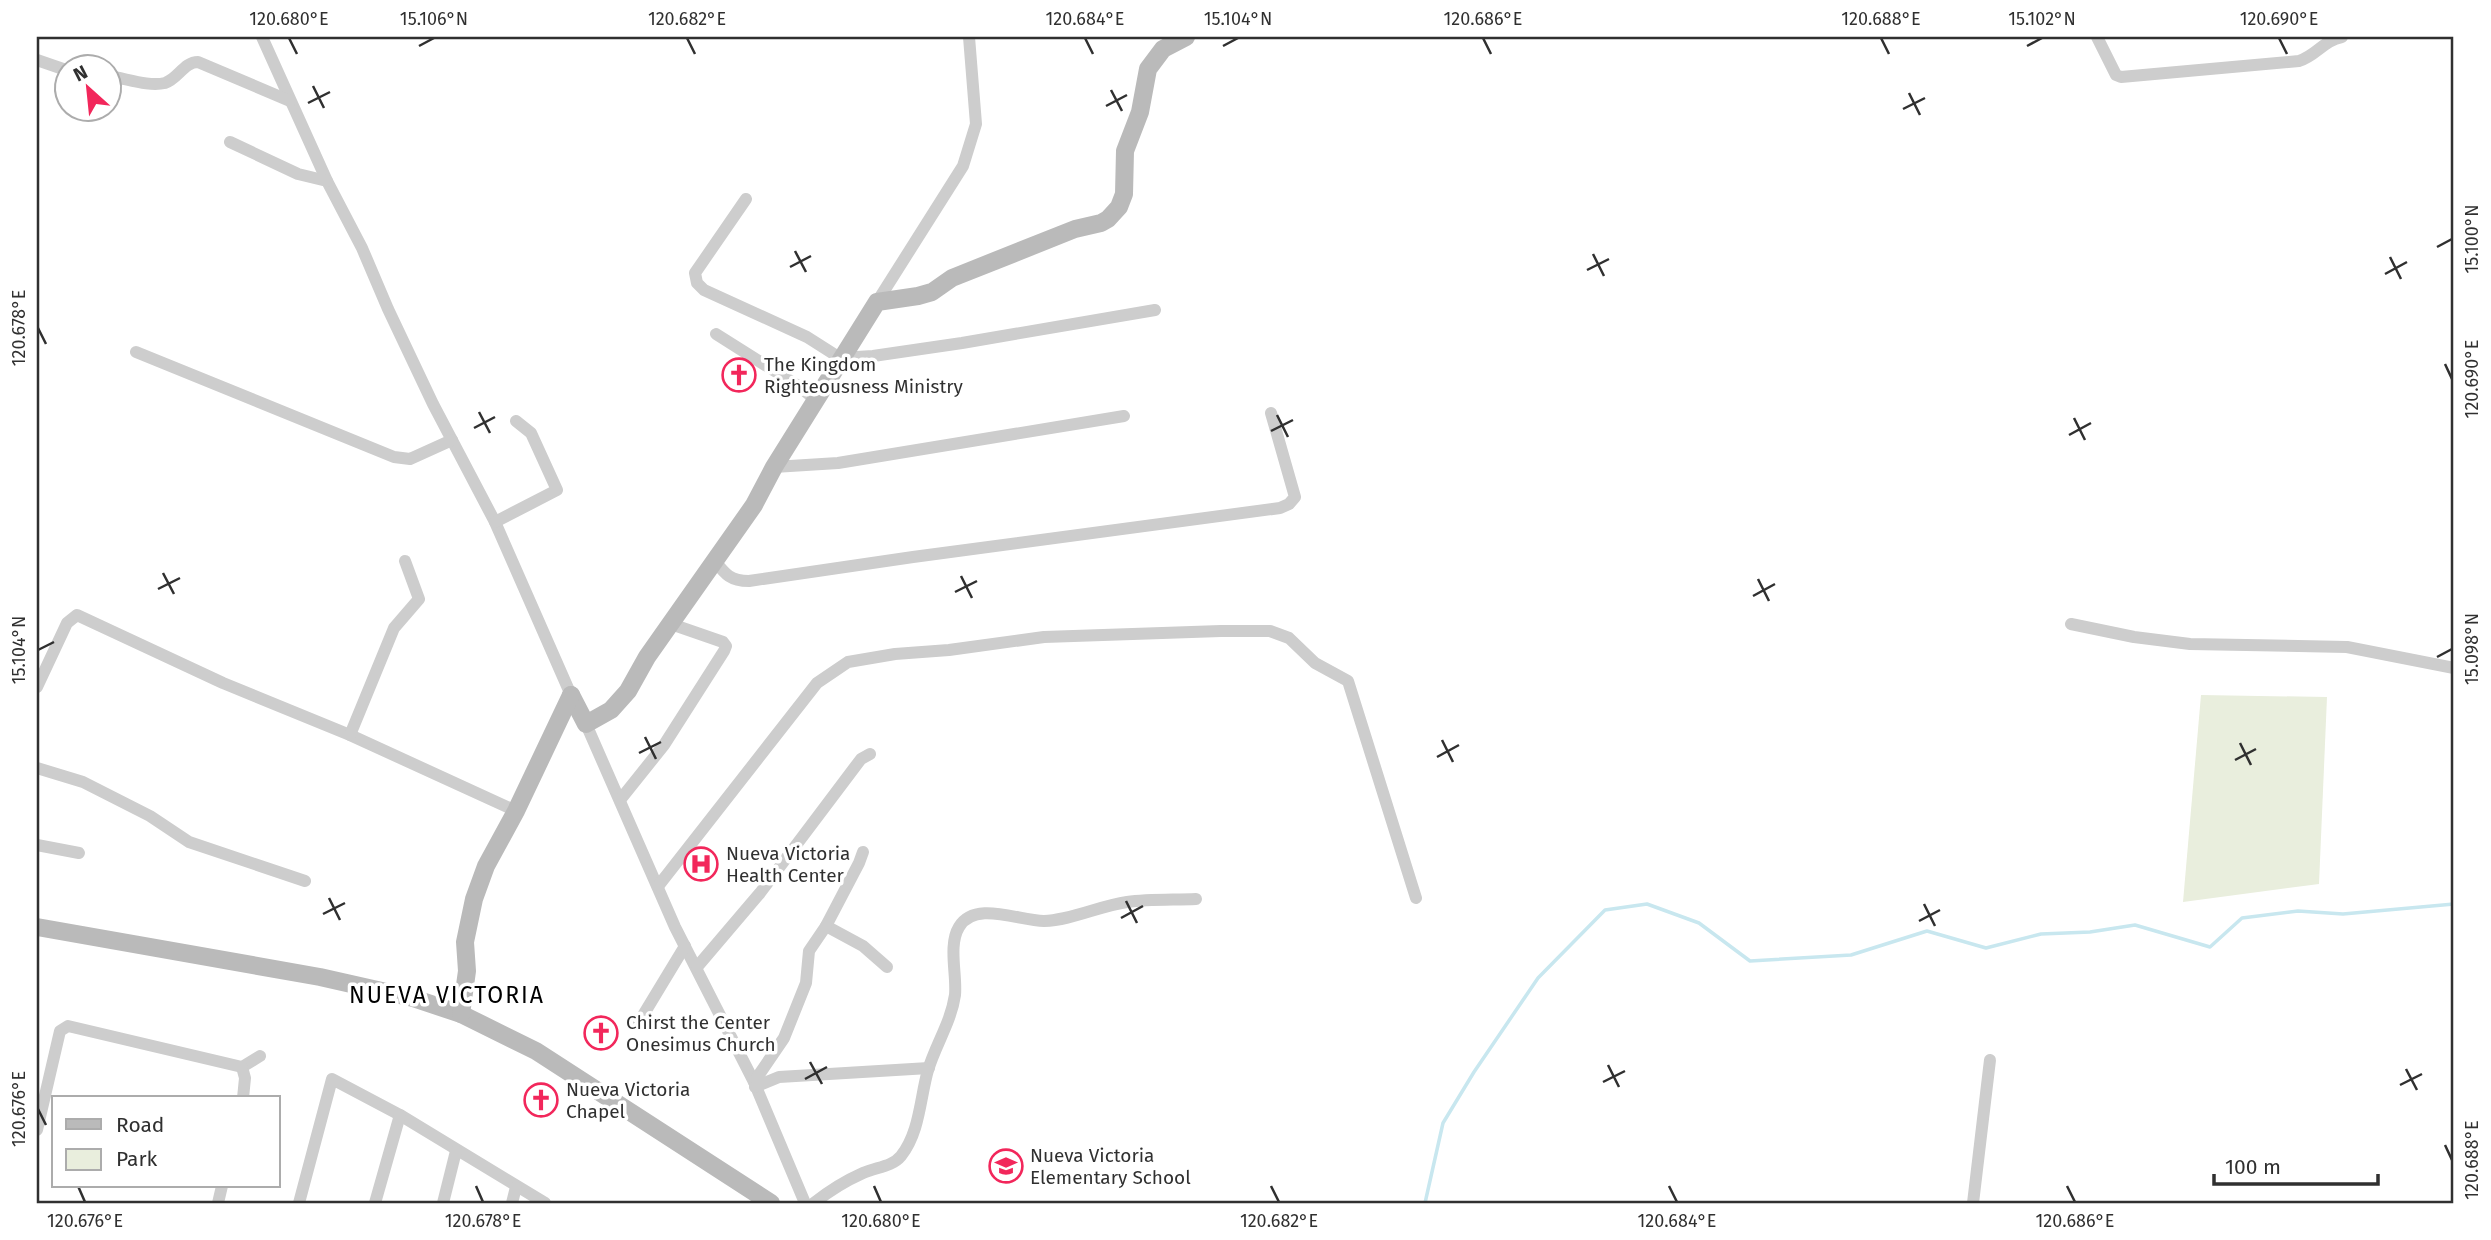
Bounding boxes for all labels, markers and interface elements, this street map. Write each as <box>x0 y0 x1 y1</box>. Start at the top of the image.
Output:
text: 120.680°E <box>249 8 329 30</box>
text: 15.106°N <box>400 8 468 30</box>
text: 120.682°E <box>648 8 726 30</box>
text: 120.684°E <box>1045 8 1125 30</box>
text: 15.104°N <box>1204 8 1272 30</box>
text: 120.686°E <box>1444 8 1522 30</box>
text: 120.688°E <box>1841 8 1921 30</box>
text: 15.102°N <box>2008 8 2076 30</box>
text: 120.690°E <box>2240 8 2318 30</box>
north arrow <box>52 52 122 122</box>
text: N <box>70 60 91 86</box>
text: 15.100°N <box>2461 205 2483 273</box>
text: 120.678°E <box>8 290 30 366</box>
text: 120.690°E <box>2461 340 2483 418</box>
place label: The Kingdom Righteousness Ministry <box>764 353 964 398</box>
church icon: The Kingdom Righteousness Ministry <box>720 356 758 394</box>
text: 15.098°N <box>2461 613 2483 685</box>
text: 15.104°N <box>8 616 30 684</box>
place label: Nueva Victoria Health Center <box>726 842 850 887</box>
hospital icon: Nueva Victoria Health Center <box>682 845 720 883</box>
district label: NUEVA VICTORIA <box>349 981 545 1009</box>
place label: Chirst the Center Onesimus Church <box>626 1011 776 1056</box>
church icon: Chirst the Center Onesimus Church <box>582 1014 620 1052</box>
text: 120.676°E <box>8 1071 30 1147</box>
place label: Nueva Victoria Chapel <box>566 1078 690 1123</box>
church icon: Nueva Victoria Chapel <box>522 1081 560 1119</box>
legend <box>52 1096 280 1188</box>
text: Road <box>116 1112 164 1138</box>
text: 120.688°E <box>2461 1120 2483 1200</box>
scale bar <box>2214 1142 2379 1186</box>
place label: Nueva Victoria Elementary School <box>1030 1144 1191 1189</box>
text: Park <box>116 1146 158 1172</box>
school or university icon: Nueva Victoria Elementary School <box>987 1147 1025 1185</box>
text: 100 m <box>2225 1154 2281 1180</box>
text: 120.676°E <box>47 1210 123 1232</box>
text: 120.678°E <box>445 1210 521 1232</box>
text: 120.680°E <box>841 1210 921 1232</box>
text: 120.682°E <box>1240 1210 1318 1232</box>
text: 120.684°E <box>1637 1210 1717 1232</box>
text: 120.686°E <box>2036 1210 2114 1232</box>

